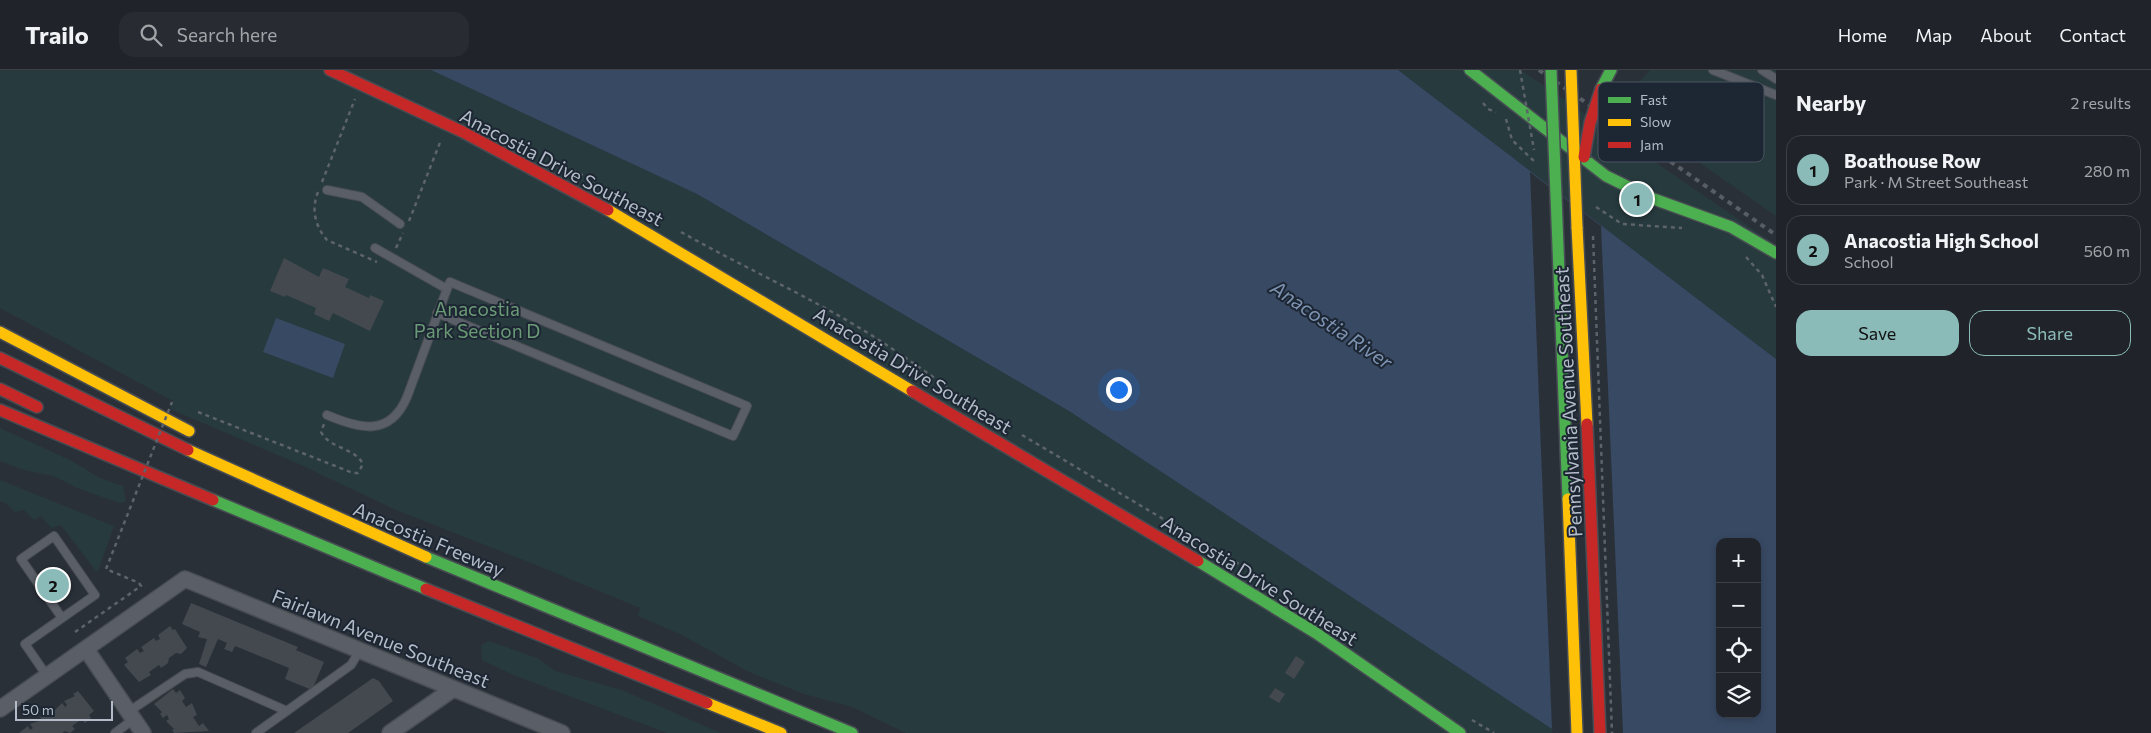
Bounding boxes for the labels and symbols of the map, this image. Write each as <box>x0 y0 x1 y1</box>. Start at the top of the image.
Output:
legend <box>1598 82 1764 162</box>
text: Fast <box>1640 91 1667 108</box>
street label: Anacostia Drive Southeast <box>456 104 668 231</box>
text: Slow <box>1640 113 1671 130</box>
text: Jam <box>1640 136 1664 153</box>
pin: 1 <box>1621 180 1653 218</box>
street label: Pennsylvania Avenue Southeast <box>1549 266 1587 538</box>
water label: Anacostia River <box>1266 274 1398 374</box>
park label: Anacostia Park Section D <box>414 297 540 342</box>
street label: Anacostia Drive Southeast <box>810 302 1016 438</box>
your location <box>1106 377 1132 403</box>
street label: Anacostia Freeway <box>350 497 508 581</box>
street label: Anacostia Drive Southeast <box>1158 510 1363 650</box>
pin: 2 <box>37 566 69 604</box>
street label: Fairlawn Avenue Southeast <box>269 584 493 692</box>
scale bar <box>15 698 112 721</box>

